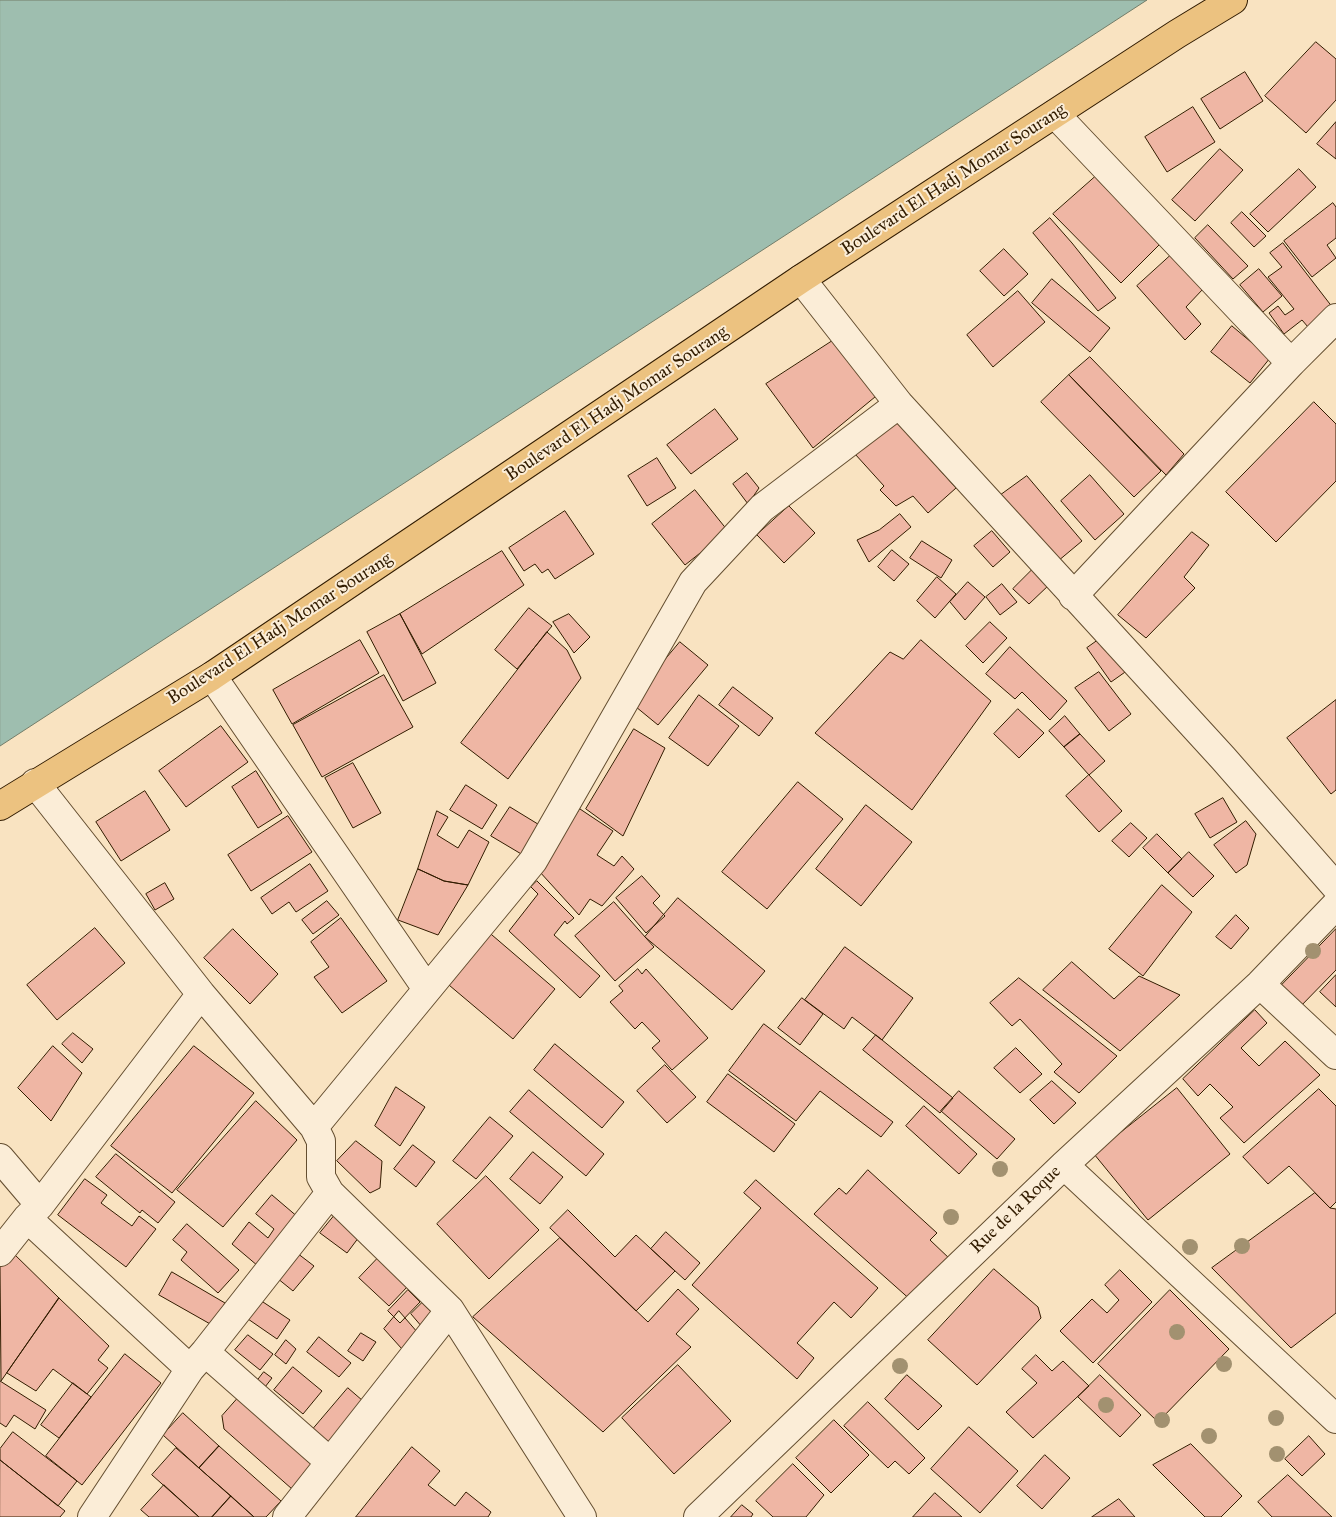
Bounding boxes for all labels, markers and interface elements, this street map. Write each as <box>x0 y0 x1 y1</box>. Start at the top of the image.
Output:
street label: Boulevard El Hadj Momar Sourang <box>838 99 1070 261</box>
street label: Boulevard El Hadj Momar Sourang <box>502 321 732 487</box>
street label: Boulevard El Hadj Momar Sourang <box>164 548 396 710</box>
street label: Rue de la Roque <box>966 1161 1066 1259</box>

